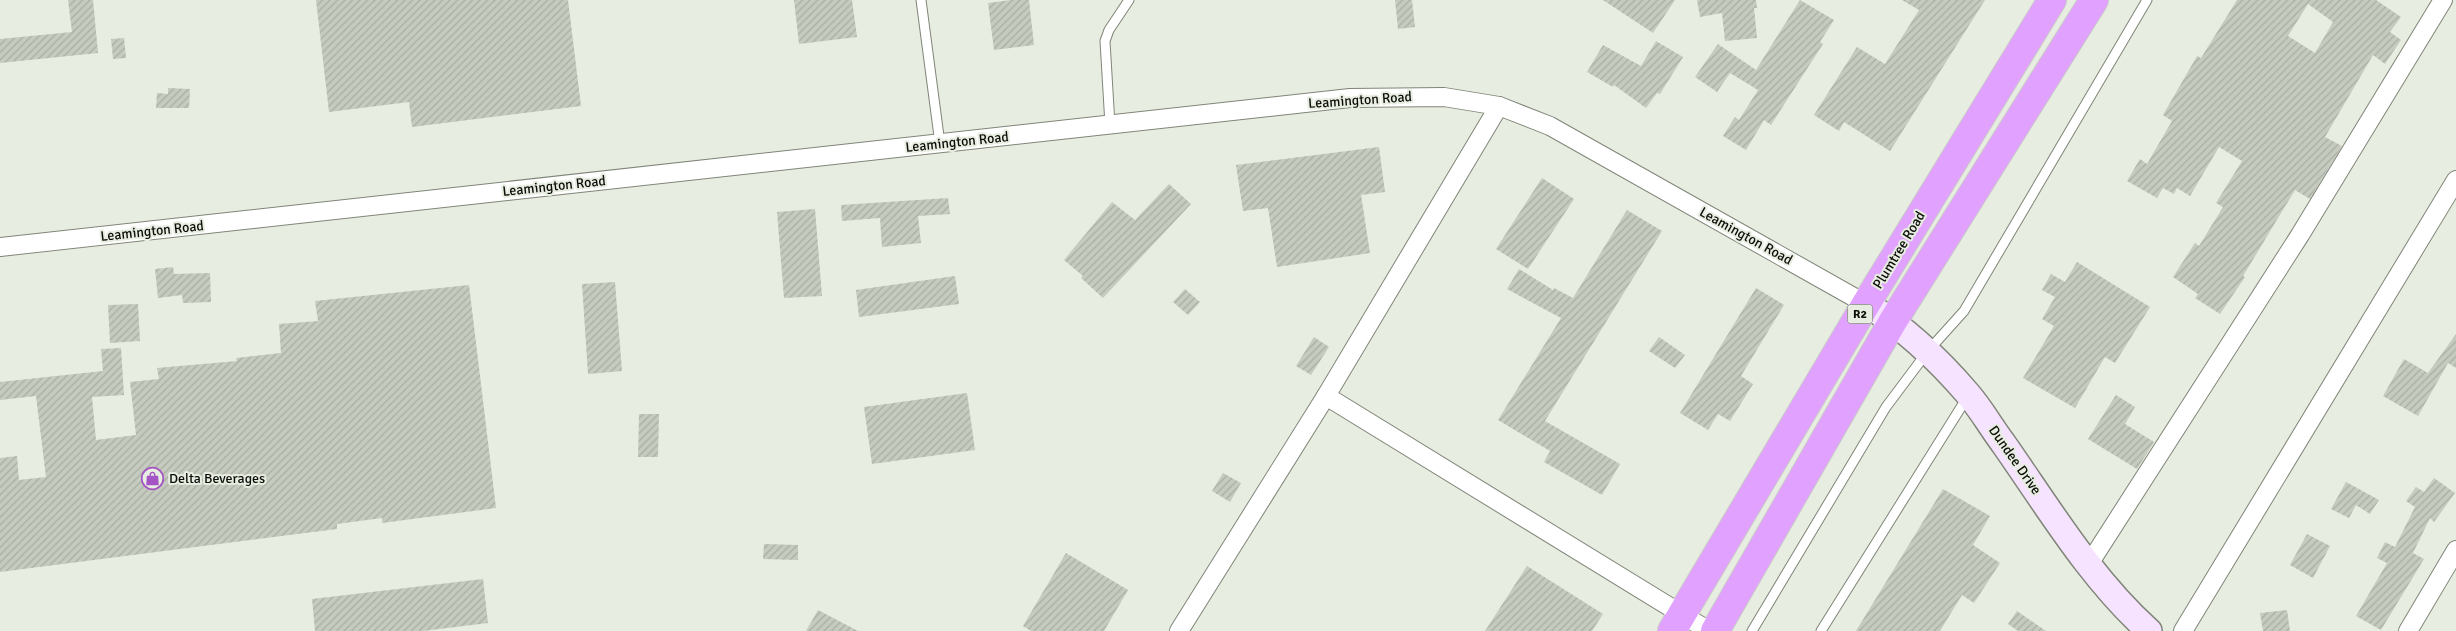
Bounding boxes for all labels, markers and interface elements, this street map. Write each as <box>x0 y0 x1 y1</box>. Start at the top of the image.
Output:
street label: Leamington Road <box>1308 88 1412 112</box>
street label: Leamington Road <box>905 128 1009 156</box>
street label: Leamington Road <box>502 172 606 200</box>
street label: Leamington Road <box>1697 203 1795 269</box>
street label: Plumtree Road <box>1869 208 1929 292</box>
street label: Leamington Road <box>100 217 204 245</box>
road number: R2 <box>1848 304 1872 324</box>
street label: Dundee Drive <box>1985 422 2045 498</box>
shop icon: Delta Beverages <box>141 466 165 490</box>
place label: Delta Beverages <box>169 470 265 487</box>

